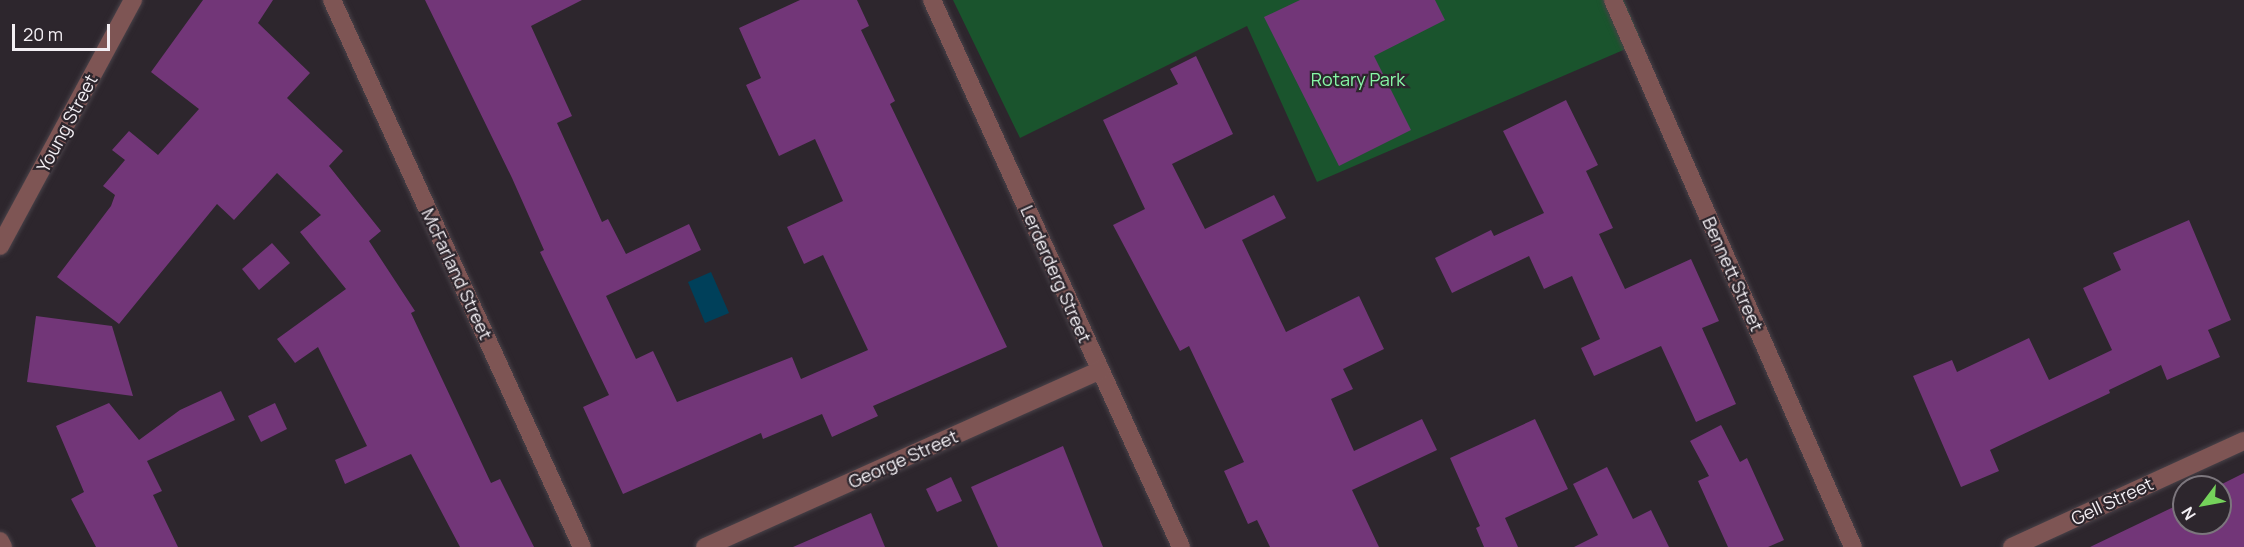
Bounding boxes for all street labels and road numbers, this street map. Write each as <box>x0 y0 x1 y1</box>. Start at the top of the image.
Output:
street label: Young Street <box>32 70 102 176</box>
street label: Lerderderg Street <box>1016 202 1096 346</box>
street label: McFarland Street <box>417 205 497 343</box>
street label: Bennett Street <box>1698 213 1768 335</box>
street label: George Street <box>845 425 961 493</box>
street label: Gell Street <box>2068 473 2156 529</box>

